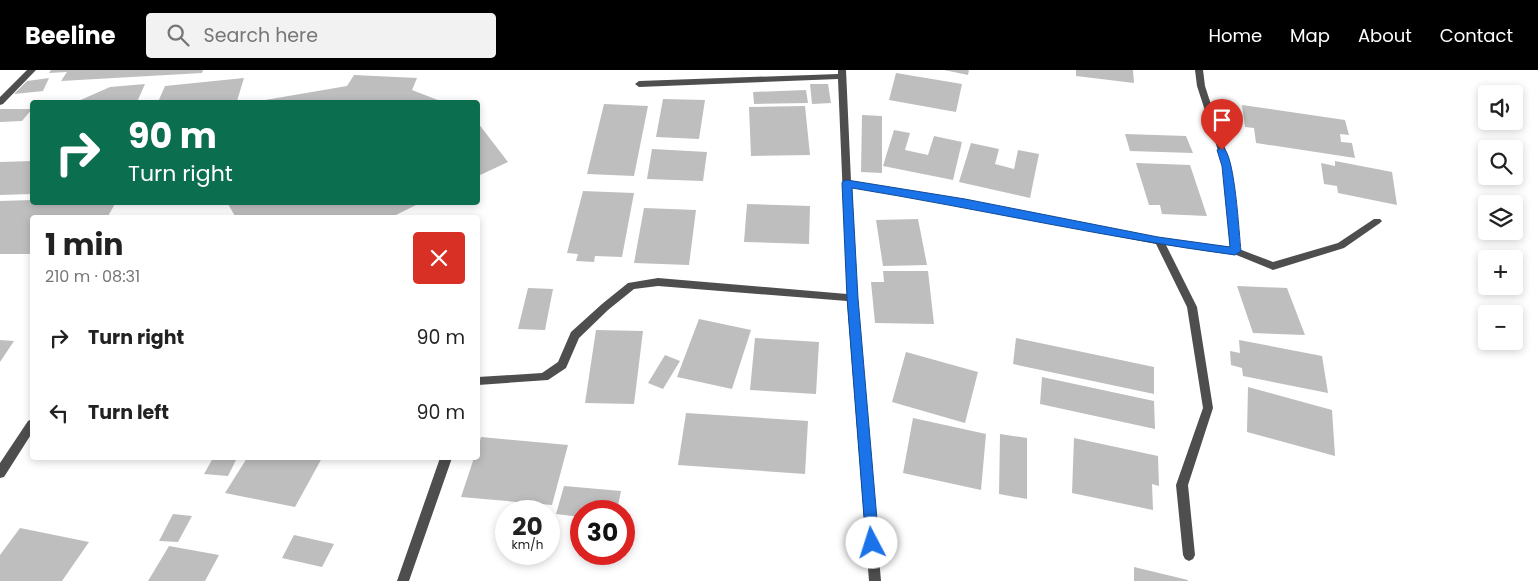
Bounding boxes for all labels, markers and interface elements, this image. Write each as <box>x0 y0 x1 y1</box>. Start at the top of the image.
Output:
search box <box>146 13 496 58</box>
text: Beeline <box>25 19 116 52</box>
icon: search <box>164 21 192 49</box>
text: Search here <box>204 22 318 49</box>
text: Home <box>1208 23 1262 48</box>
text: Map <box>1290 23 1330 48</box>
text: About <box>1358 23 1412 48</box>
text: Contact <box>1440 23 1513 48</box>
map controls <box>1478 85 1523 350</box>
button: sound <box>1478 85 1523 130</box>
pin <box>1201 99 1243 150</box>
icon: arrive <box>1208 106 1236 134</box>
text: 90 m <box>128 111 217 160</box>
icon: right <box>45 120 110 185</box>
button: search <box>1478 140 1523 185</box>
text: Turn right <box>128 158 233 189</box>
button: layers <box>1478 195 1523 240</box>
text: 1 min <box>45 223 123 266</box>
button: close <box>413 232 465 284</box>
button: + <box>1478 250 1523 295</box>
text: 210 m · 08:31 <box>45 265 140 288</box>
button: − <box>1478 305 1523 350</box>
icon: right <box>45 324 73 352</box>
text: Turn right <box>88 324 184 351</box>
text: 90 m <box>416 324 465 351</box>
icon: left <box>45 399 73 427</box>
text: Turn left <box>88 399 169 426</box>
text: 90 m <box>416 399 465 426</box>
speed limit sign: 30 <box>570 500 635 565</box>
text: 20 <box>512 509 543 544</box>
position arrow <box>845 516 897 568</box>
text: km/h <box>512 536 543 553</box>

